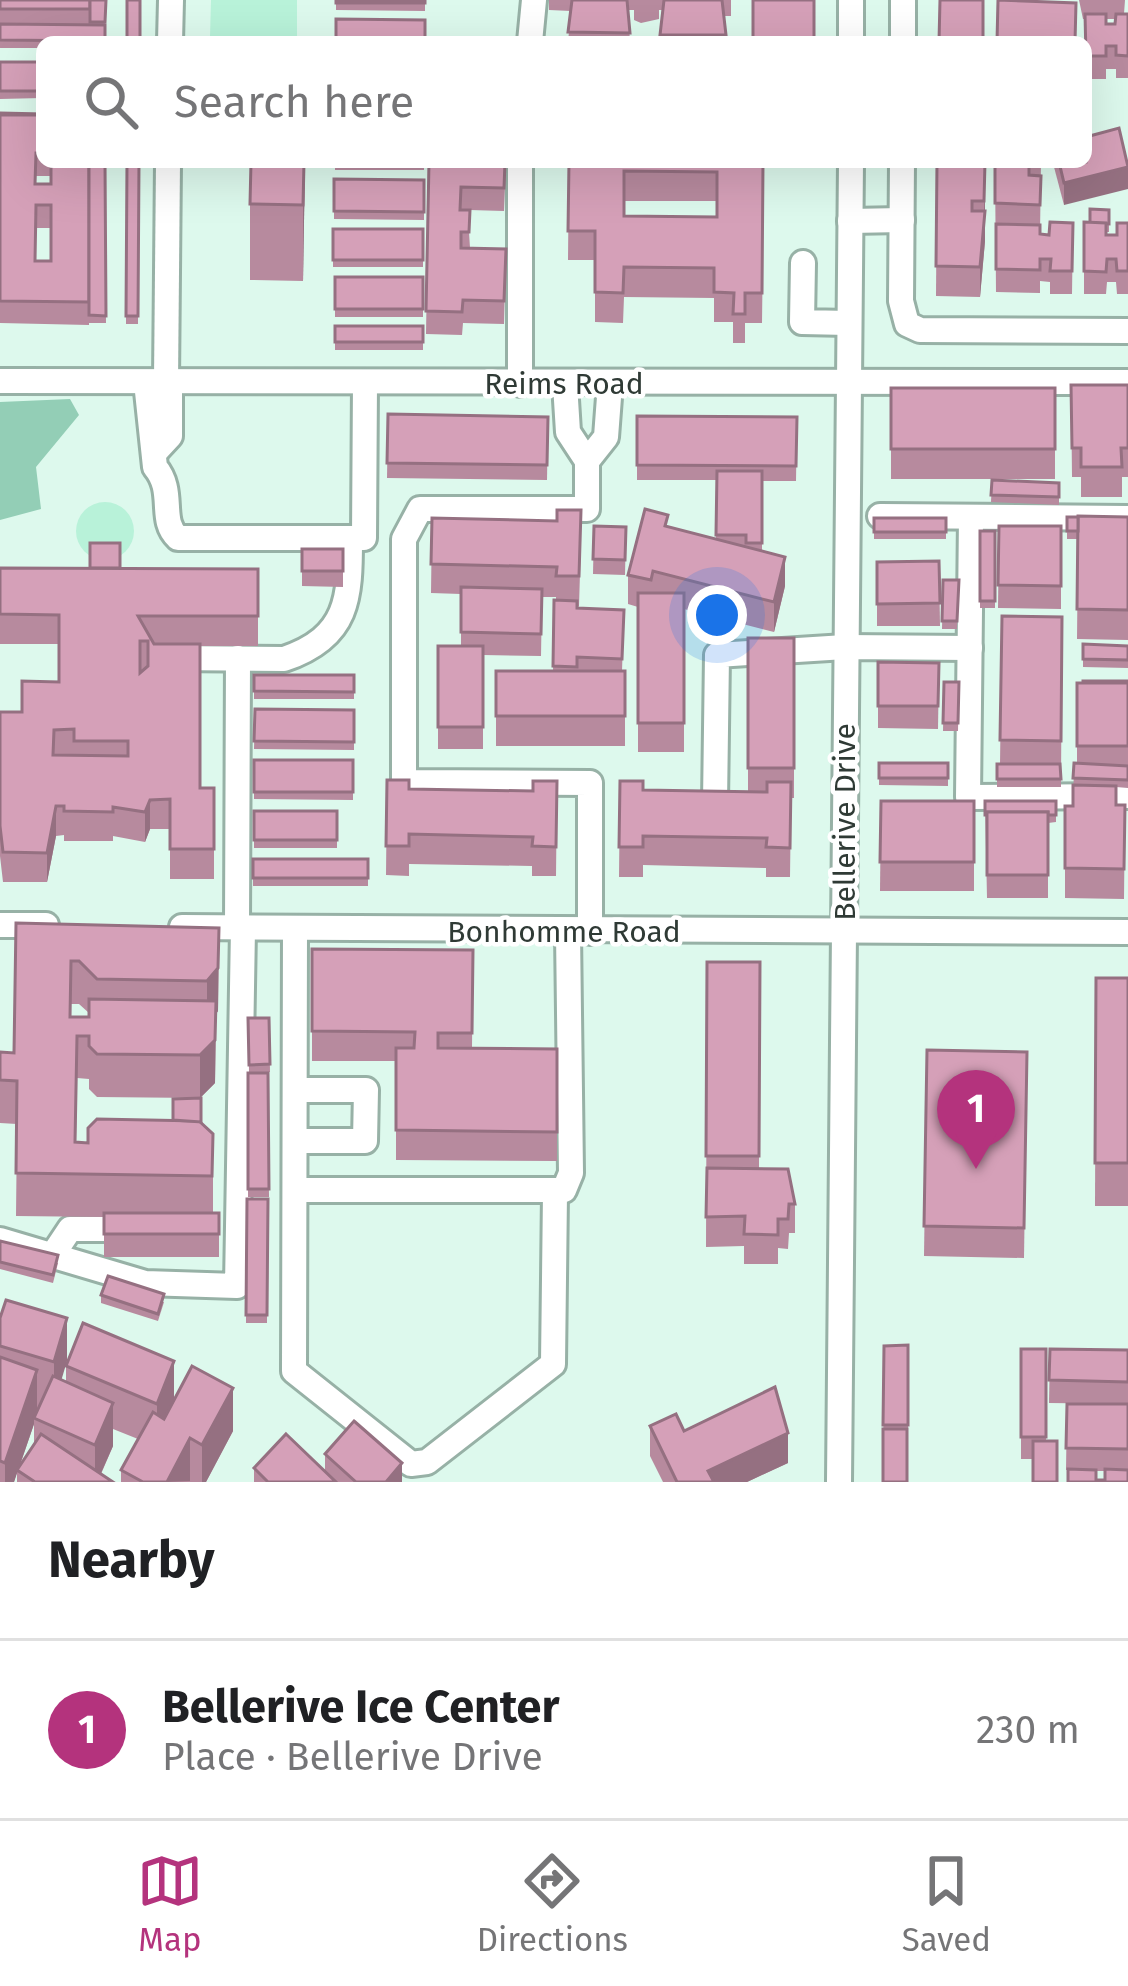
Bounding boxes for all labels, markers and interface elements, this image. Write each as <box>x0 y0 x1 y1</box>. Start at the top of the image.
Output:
search box <box>36 36 1092 168</box>
icon: search <box>78 69 144 135</box>
text: Search here <box>174 75 414 129</box>
street label: Reims Road <box>484 366 644 402</box>
your location <box>687 585 747 645</box>
street label: Bellerive Drive <box>827 723 863 921</box>
street label: Bonhomme Road <box>447 914 681 950</box>
pin: 1 <box>937 1070 1015 1169</box>
text: Nearby <box>48 1529 214 1591</box>
text: Bellerive Ice Center <box>162 1680 560 1734</box>
text: 1 <box>78 1707 96 1753</box>
text: 230 m <box>976 1707 1080 1753</box>
text: Place · Bellerive Drive <box>162 1734 543 1780</box>
tab: Map <box>137 1848 203 1960</box>
tab: Directions <box>477 1848 628 1960</box>
tab: Saved <box>902 1848 991 1960</box>

